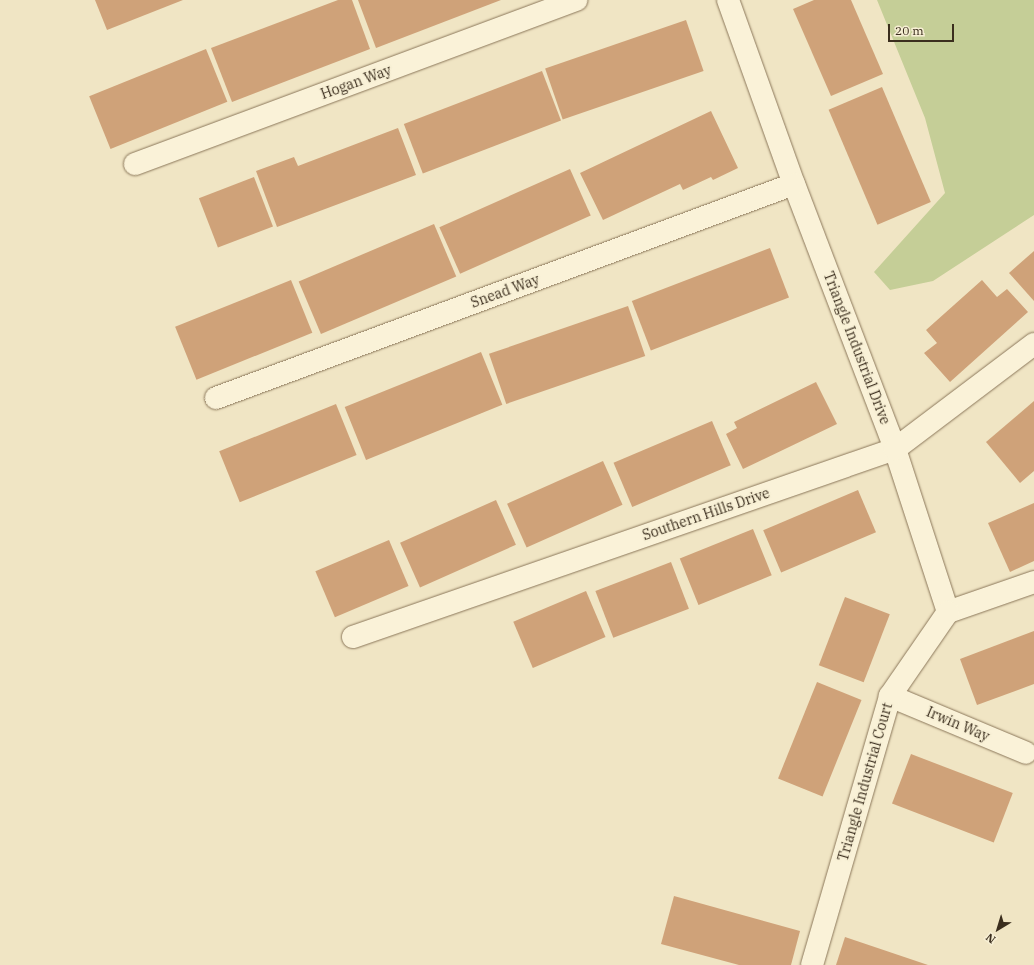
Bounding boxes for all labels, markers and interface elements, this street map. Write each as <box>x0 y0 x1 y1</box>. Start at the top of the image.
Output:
scale bar <box>890 16 956 42</box>
text: 20 m <box>895 23 924 38</box>
street label: Hogan Way <box>318 61 394 103</box>
street label: Triangle Industrial Drive <box>820 269 894 427</box>
street label: Snead Way <box>468 271 542 311</box>
street label: Southern Hills Drive <box>640 484 772 544</box>
street label: Triangle Industrial Court <box>834 701 896 863</box>
street label: Irwin Way <box>924 703 992 745</box>
north arrow <box>978 909 1018 949</box>
text: N <box>983 930 998 947</box>

